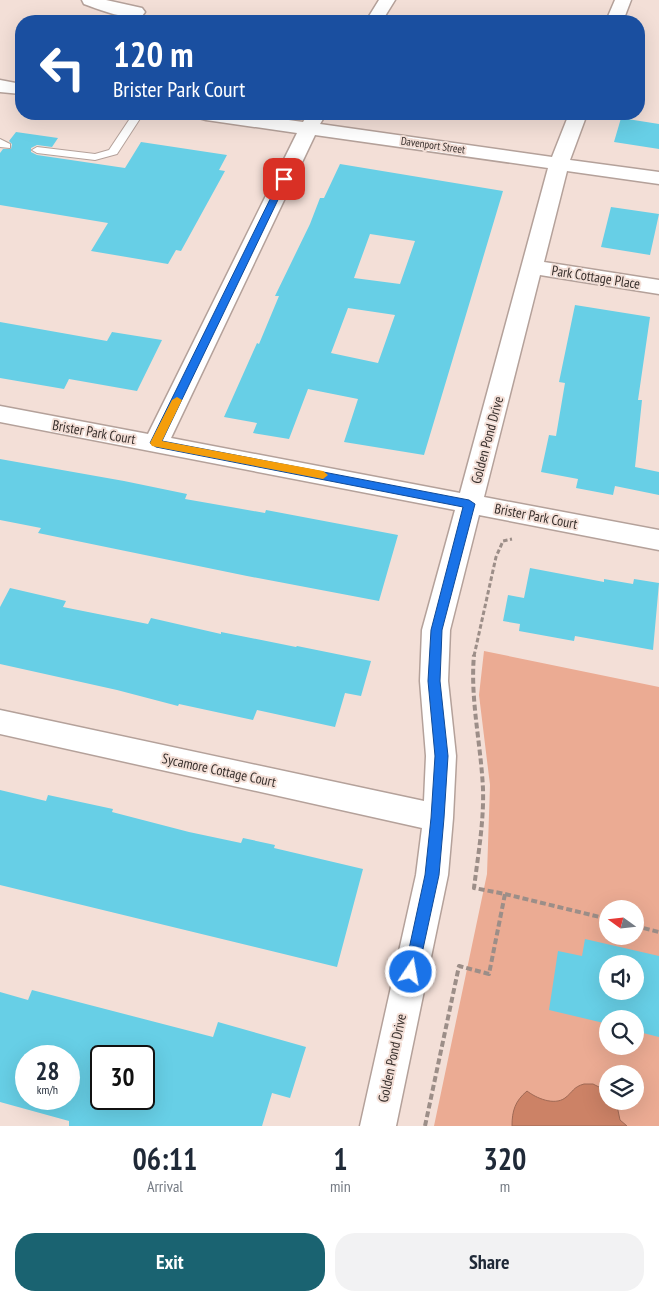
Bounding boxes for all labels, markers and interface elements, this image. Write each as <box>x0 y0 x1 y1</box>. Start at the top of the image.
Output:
text: 120 m <box>113 31 194 77</box>
icon: left <box>30 35 95 100</box>
text: Brister Park Court <box>113 75 245 103</box>
street label: Davenport Street <box>400 134 466 156</box>
pin <box>263 158 305 200</box>
icon: arrive <box>270 165 298 193</box>
street label: Park Cottage Place <box>550 261 642 293</box>
street label: Golden Pond Drive <box>467 394 507 486</box>
street label: Brister Park Court <box>51 416 137 448</box>
street label: Brister Park Court <box>493 499 579 533</box>
street label: Sycamore Cottage Court <box>160 749 278 791</box>
north arrow <box>599 900 644 945</box>
map controls <box>599 900 644 1110</box>
position arrow <box>384 945 436 997</box>
button: sound <box>599 955 644 1000</box>
button: search <box>599 1010 644 1055</box>
street label: Golden Pond Drive <box>374 1012 410 1104</box>
speed limit sign: 30 <box>90 1045 155 1110</box>
text: 28 <box>36 1055 59 1087</box>
button: layers <box>599 1065 644 1110</box>
text: km/h <box>37 1082 58 1097</box>
text: 06:11 <box>133 1139 197 1178</box>
text: 1 <box>333 1139 348 1178</box>
text: 320 <box>483 1139 526 1178</box>
text: Arrival <box>147 1176 183 1196</box>
text: min <box>330 1176 351 1196</box>
text: m <box>500 1176 510 1196</box>
button: Exit <box>15 1233 325 1291</box>
button: Share <box>335 1233 644 1291</box>

